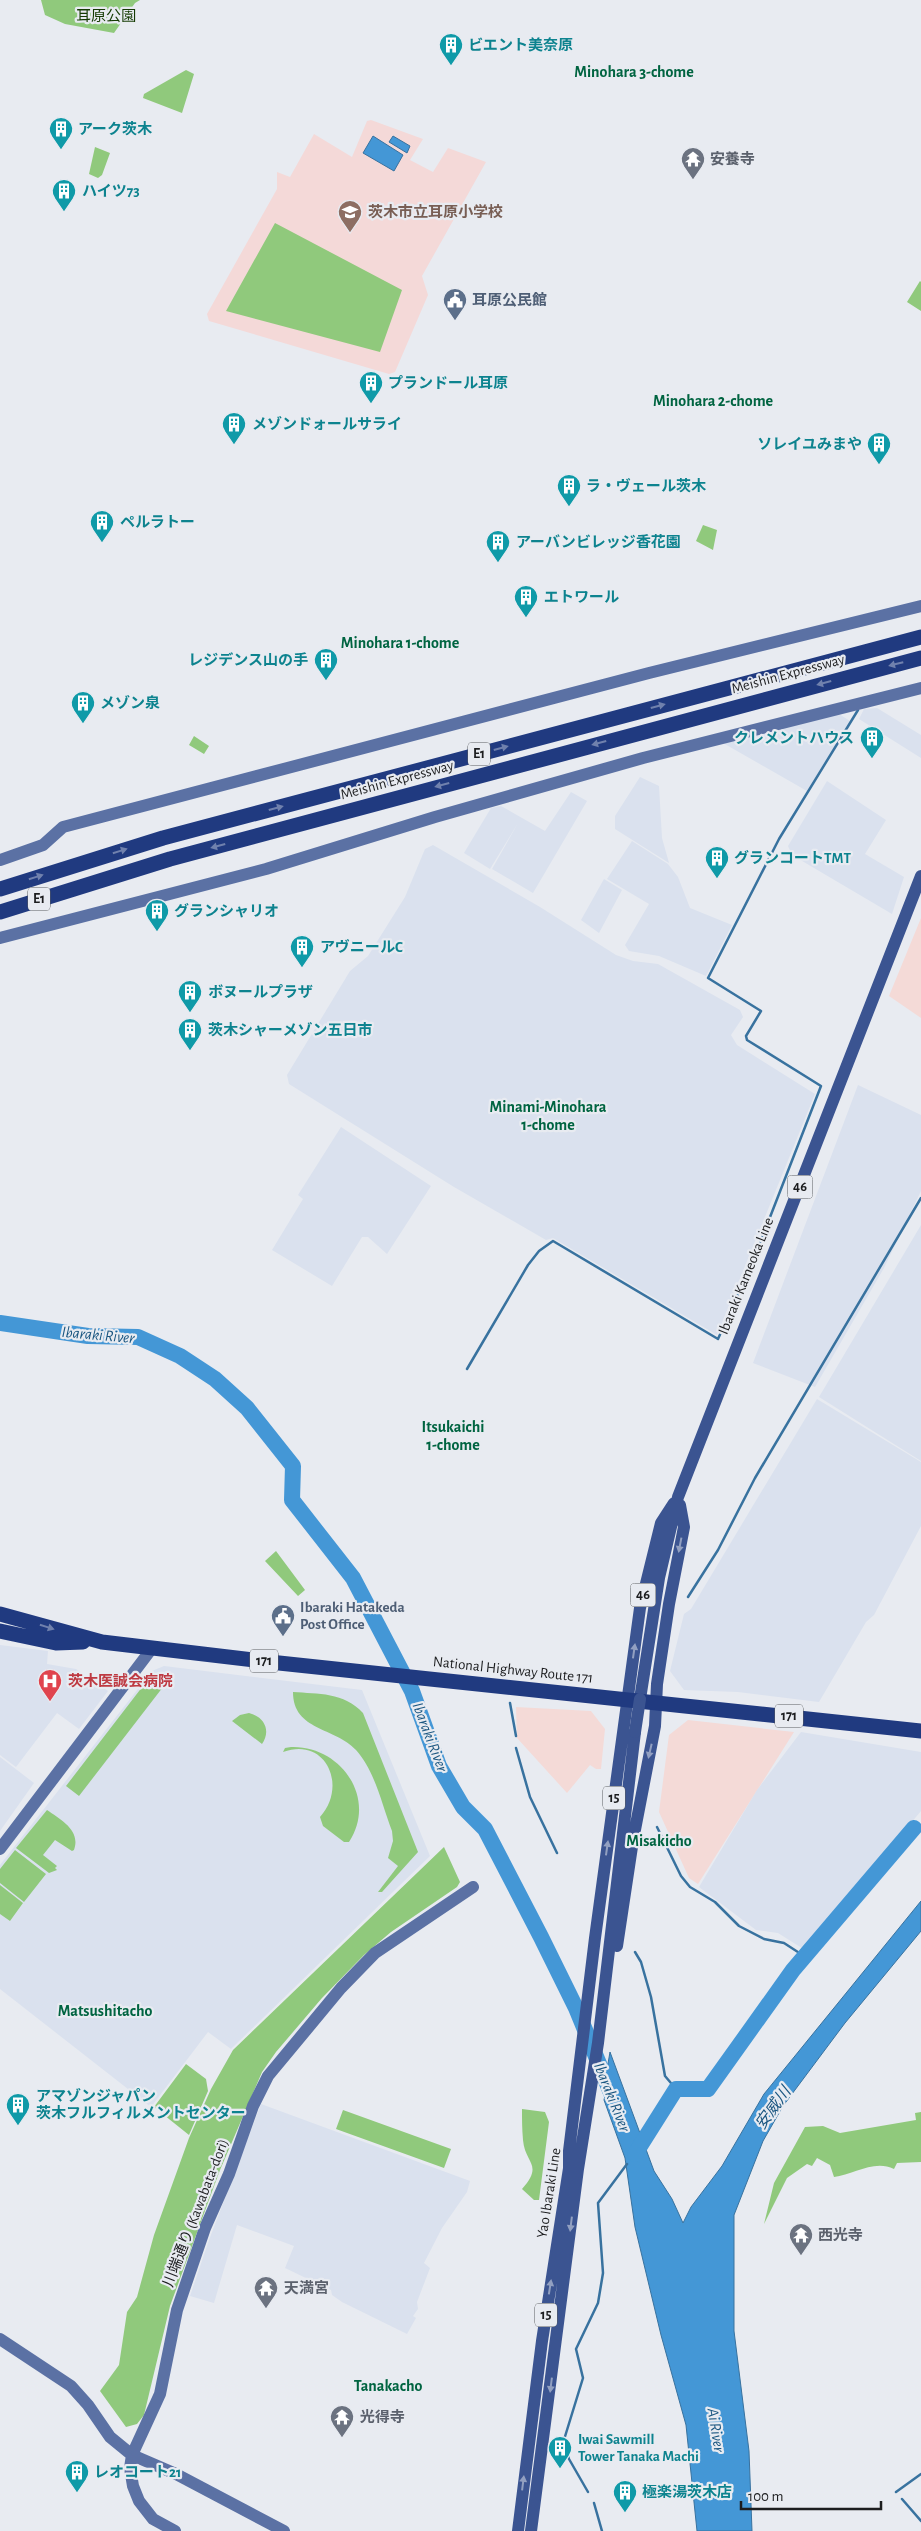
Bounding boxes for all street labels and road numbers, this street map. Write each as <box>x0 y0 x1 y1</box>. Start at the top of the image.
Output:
street label: Meishin Expressway <box>730 652 847 696</box>
road number: E1 <box>468 742 490 766</box>
street label: Meishin Expressway <box>339 758 456 802</box>
road number: E1 <box>28 888 50 911</box>
road number: 46 <box>788 1176 812 1198</box>
street label: Ibaraki Kameoka Line <box>716 1215 776 1337</box>
road number: 46 <box>630 1584 656 1606</box>
road number: 171 <box>250 1650 278 1672</box>
street label: National Highway Route 171 <box>432 1654 594 1686</box>
road number: 171 <box>775 1704 803 1728</box>
road number: 15 <box>603 1786 625 1810</box>
street label: 川端通り (Kawabata-dori) <box>160 2136 231 2289</box>
street label: Yao Ibaraki Line <box>534 2147 564 2239</box>
road number: 15 <box>535 2304 557 2326</box>

